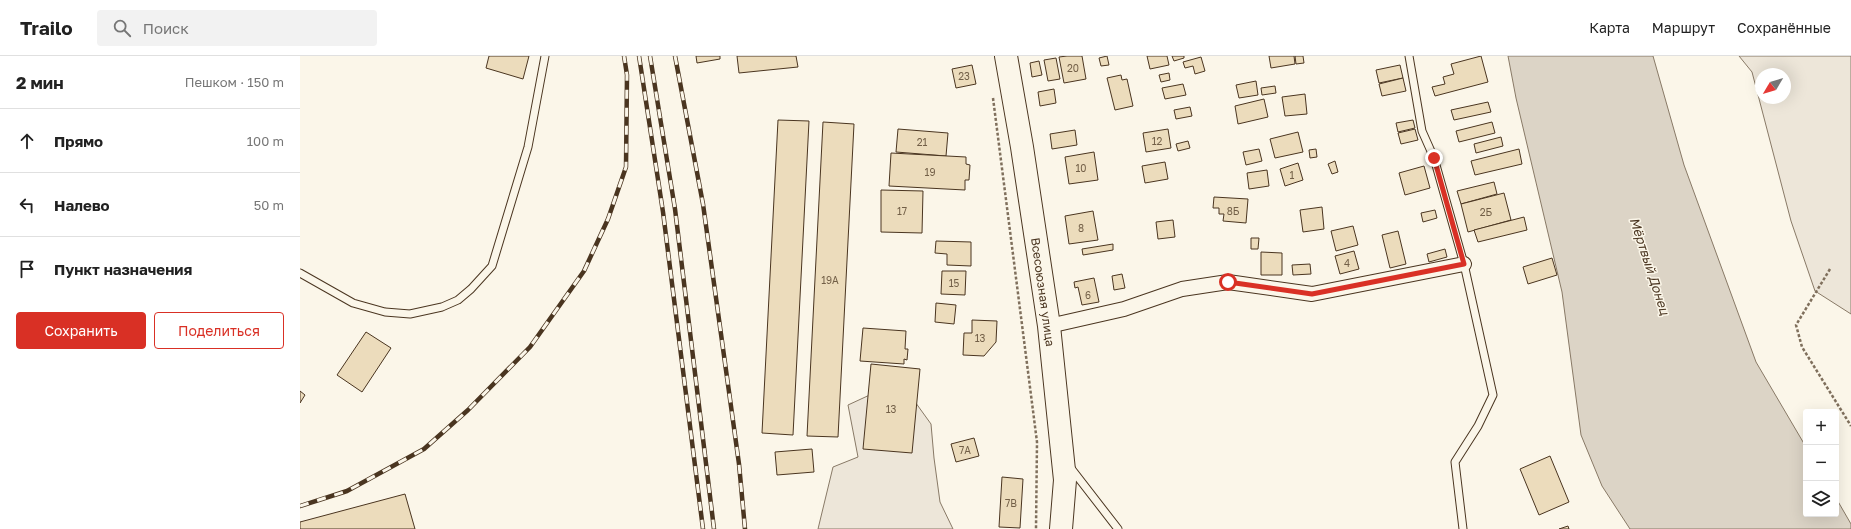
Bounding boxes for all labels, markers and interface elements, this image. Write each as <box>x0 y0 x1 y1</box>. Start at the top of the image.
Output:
search box <box>97 10 377 46</box>
text: Trailo <box>20 16 73 39</box>
icon: search <box>111 17 133 39</box>
text: Поиск <box>143 19 189 37</box>
text: Карта <box>1589 19 1630 36</box>
text: Маршрут <box>1652 19 1715 36</box>
text: Сохранённые <box>1737 19 1831 36</box>
house number: 20 <box>1067 62 1079 74</box>
north arrow <box>1755 68 1791 104</box>
house number: 23 <box>958 70 970 82</box>
text: 2 мин <box>16 72 64 93</box>
text: Пешком · 150 m <box>185 74 284 90</box>
icon: ahead <box>16 130 38 152</box>
text: Прямо <box>54 132 103 150</box>
text: 100 m <box>247 133 284 149</box>
house number: 12 <box>1152 135 1163 147</box>
house number: 21 <box>917 136 927 148</box>
route end <box>1425 149 1443 167</box>
house number: 10 <box>1075 162 1087 174</box>
house number: 19 <box>925 166 935 178</box>
house number: 1 <box>1290 169 1295 181</box>
icon: left <box>16 194 38 216</box>
text: Налево <box>54 196 110 214</box>
text: 50 m <box>254 197 284 213</box>
house number: 17 <box>897 205 907 217</box>
house number: 8Б <box>1227 205 1240 217</box>
house number: 2Б <box>1480 206 1493 218</box>
water label: Мёртвый Донец <box>1627 215 1674 318</box>
house number: 8 <box>1078 222 1084 234</box>
street label: Всесоюзная улица <box>1028 236 1058 348</box>
house number: 4 <box>1344 257 1350 269</box>
icon: arrive <box>16 258 38 280</box>
text: Пункт назначения <box>54 260 192 278</box>
route start <box>1219 273 1237 291</box>
house number: 19А <box>821 274 839 286</box>
house number: 15 <box>949 277 960 289</box>
house number: 6 <box>1085 289 1091 301</box>
button: Сохранить <box>16 312 146 349</box>
button: Поделиться <box>154 312 284 349</box>
house number: 13 <box>975 332 985 344</box>
house number: 13 <box>886 403 896 415</box>
map controls <box>1803 409 1839 517</box>
button: + <box>1803 409 1839 445</box>
house number: 7А <box>959 444 971 456</box>
button: − <box>1803 445 1839 481</box>
button: layers <box>1803 481 1839 517</box>
house number: 7В <box>1005 497 1017 509</box>

